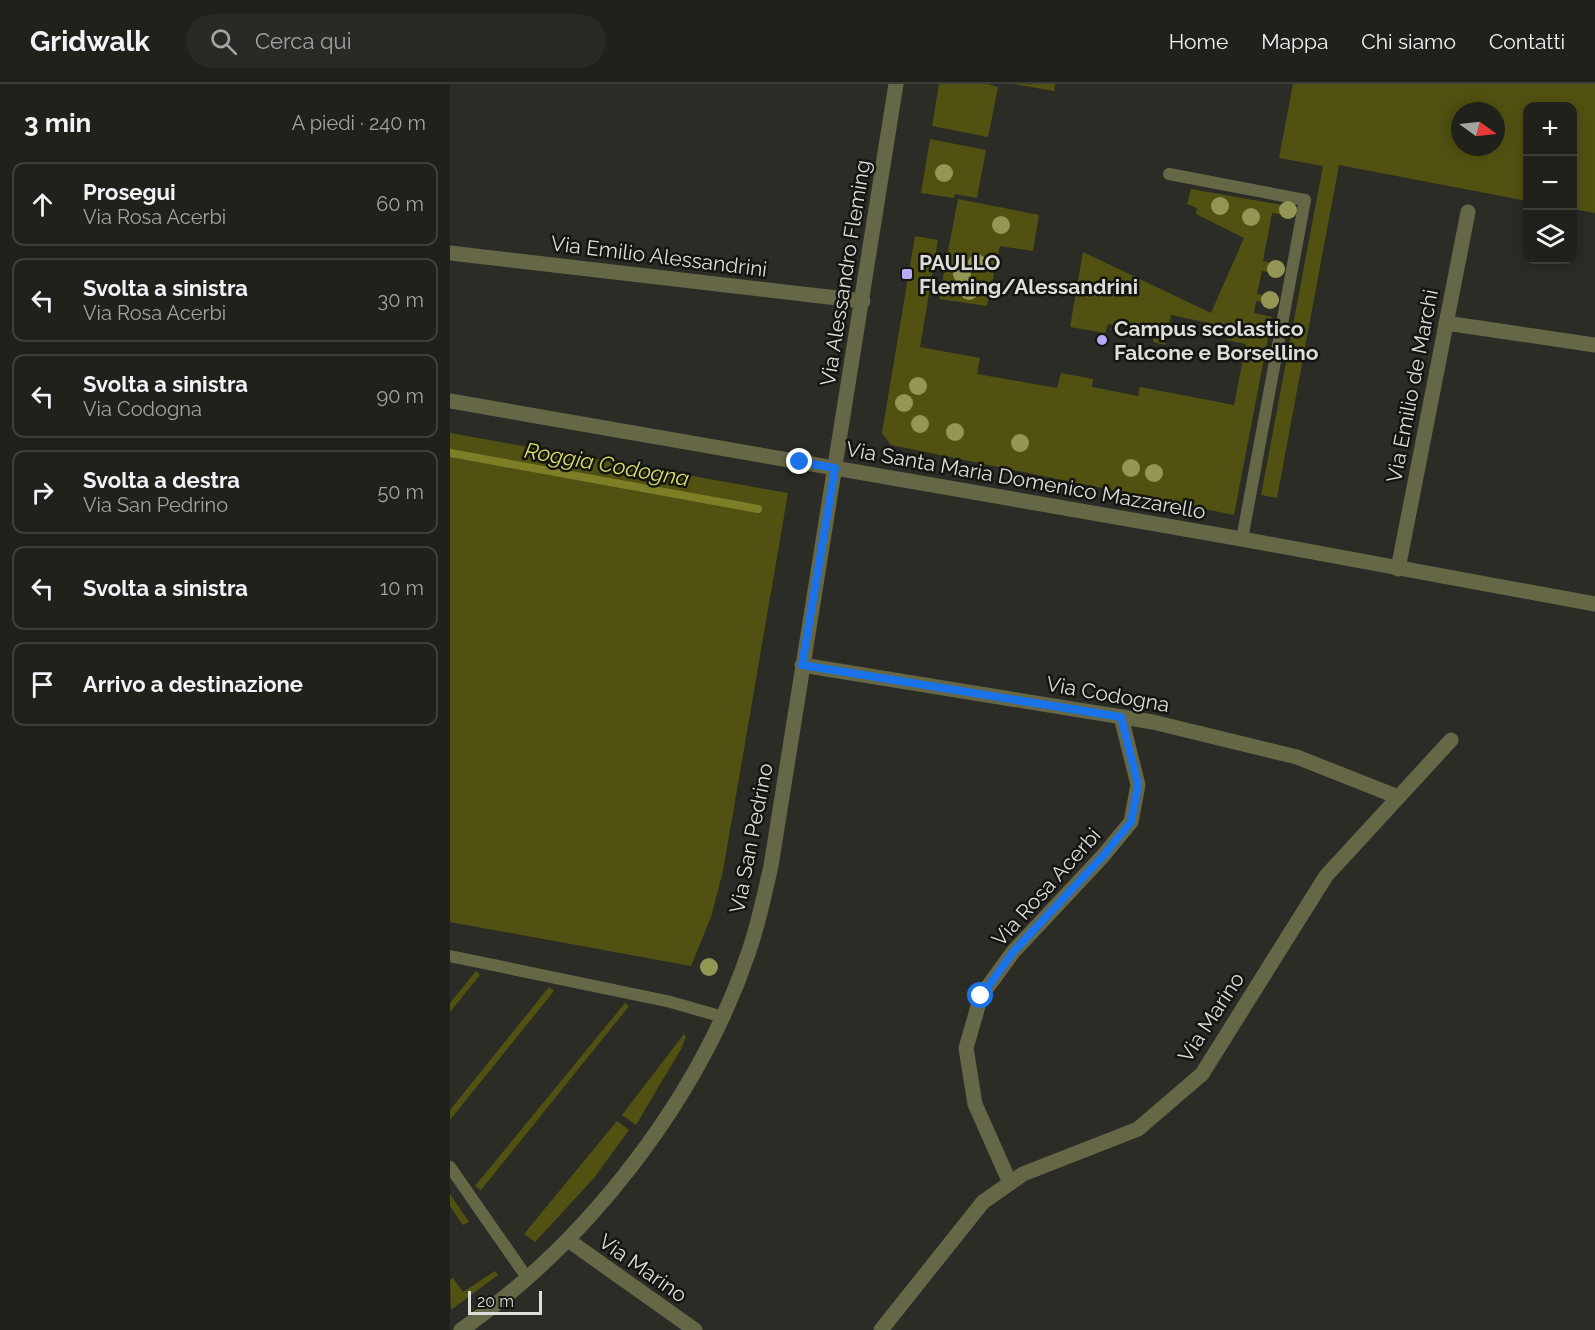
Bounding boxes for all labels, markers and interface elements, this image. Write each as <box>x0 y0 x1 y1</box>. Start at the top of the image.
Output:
search box <box>186 14 606 68</box>
text: Gridwalk <box>30 25 150 58</box>
icon: search <box>207 25 240 58</box>
text: Cerca qui <box>255 28 351 54</box>
text: Home <box>1169 29 1228 54</box>
text: Mappa <box>1261 29 1328 54</box>
text: Chi siamo <box>1361 29 1456 54</box>
text: Contatti <box>1489 29 1565 54</box>
north arrow <box>1451 102 1505 156</box>
map controls <box>1523 102 1577 264</box>
button: + <box>1523 102 1577 156</box>
text: 3 min <box>24 108 91 138</box>
text: A piedi · 240 m <box>292 111 426 135</box>
button: − <box>1523 156 1577 210</box>
street label: Via Alessandro Fleming <box>815 158 875 388</box>
text: Prosegui <box>83 179 176 205</box>
icon: ahead <box>26 188 59 221</box>
text: 60 m <box>376 192 424 216</box>
text: Via Rosa Acerbi <box>83 205 226 229</box>
button: layers <box>1523 210 1577 264</box>
street label: Via Emilio Alessandrini <box>549 230 769 282</box>
place label: PAULLO Fleming/Alessandrini <box>919 250 1138 299</box>
marker: PAULLO Fleming/Alessandrini <box>900 267 914 281</box>
text: Svolta a sinistra <box>83 275 248 301</box>
icon: left <box>26 284 59 317</box>
street label: Via Emilio de Marchi <box>1381 287 1443 485</box>
text: 30 m <box>378 288 424 312</box>
text: Via Rosa Acerbi <box>83 301 226 325</box>
place label: Campus scolastico Falcone e Borsellino <box>1114 316 1319 365</box>
marker: Campus scolastico Falcone e Borsellino <box>1095 333 1109 347</box>
text: Svolta a sinistra <box>83 371 248 397</box>
icon: left <box>26 380 59 413</box>
text: 90 m <box>377 384 424 408</box>
text: Via Codogna <box>83 397 202 421</box>
street label: Via Santa Maria Domenico Mazzarello <box>844 436 1208 524</box>
water label: Roggia Codogna <box>523 437 691 491</box>
route end <box>786 448 812 474</box>
text: Svolta a destra <box>83 467 240 493</box>
icon: right <box>26 476 59 509</box>
text: 50 m <box>377 480 424 504</box>
text: Via San Pedrino <box>83 493 228 517</box>
icon: left <box>26 572 59 605</box>
text: Svolta a sinistra <box>83 575 248 601</box>
text: 10 m <box>380 576 424 600</box>
icon: arrive <box>26 668 59 701</box>
text: Arrivo a destinazione <box>83 671 303 697</box>
street label: Via Codogna <box>1044 671 1172 717</box>
street label: Via San Pedrino <box>724 761 778 915</box>
street label: Via Rosa Acerbi <box>986 823 1106 951</box>
street label: Via Marino <box>1173 967 1249 1067</box>
route start <box>967 982 993 1008</box>
street label: Via Marino <box>594 1228 692 1308</box>
scale bar <box>468 1288 542 1316</box>
text: 20 m <box>477 1292 514 1311</box>

